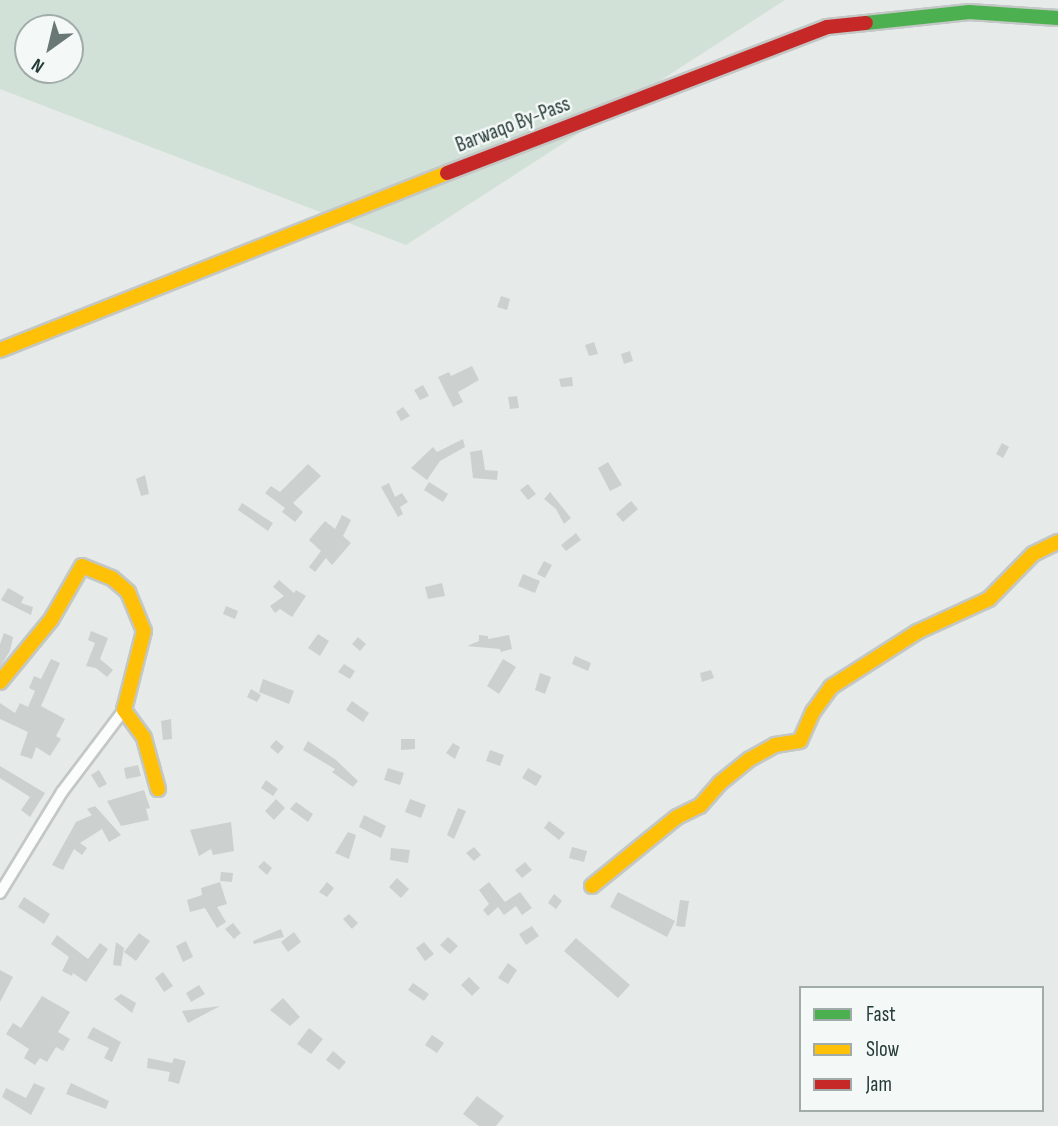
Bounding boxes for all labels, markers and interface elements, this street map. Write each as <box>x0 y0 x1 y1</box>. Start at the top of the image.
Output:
north arrow <box>14 14 84 84</box>
text: N <box>27 53 49 78</box>
street label: Barwaqo By-Pass <box>452 92 574 158</box>
legend <box>799 986 1044 1112</box>
text: Fast <box>866 1002 896 1027</box>
text: Slow <box>866 1037 899 1062</box>
text: Jam <box>866 1072 892 1097</box>

